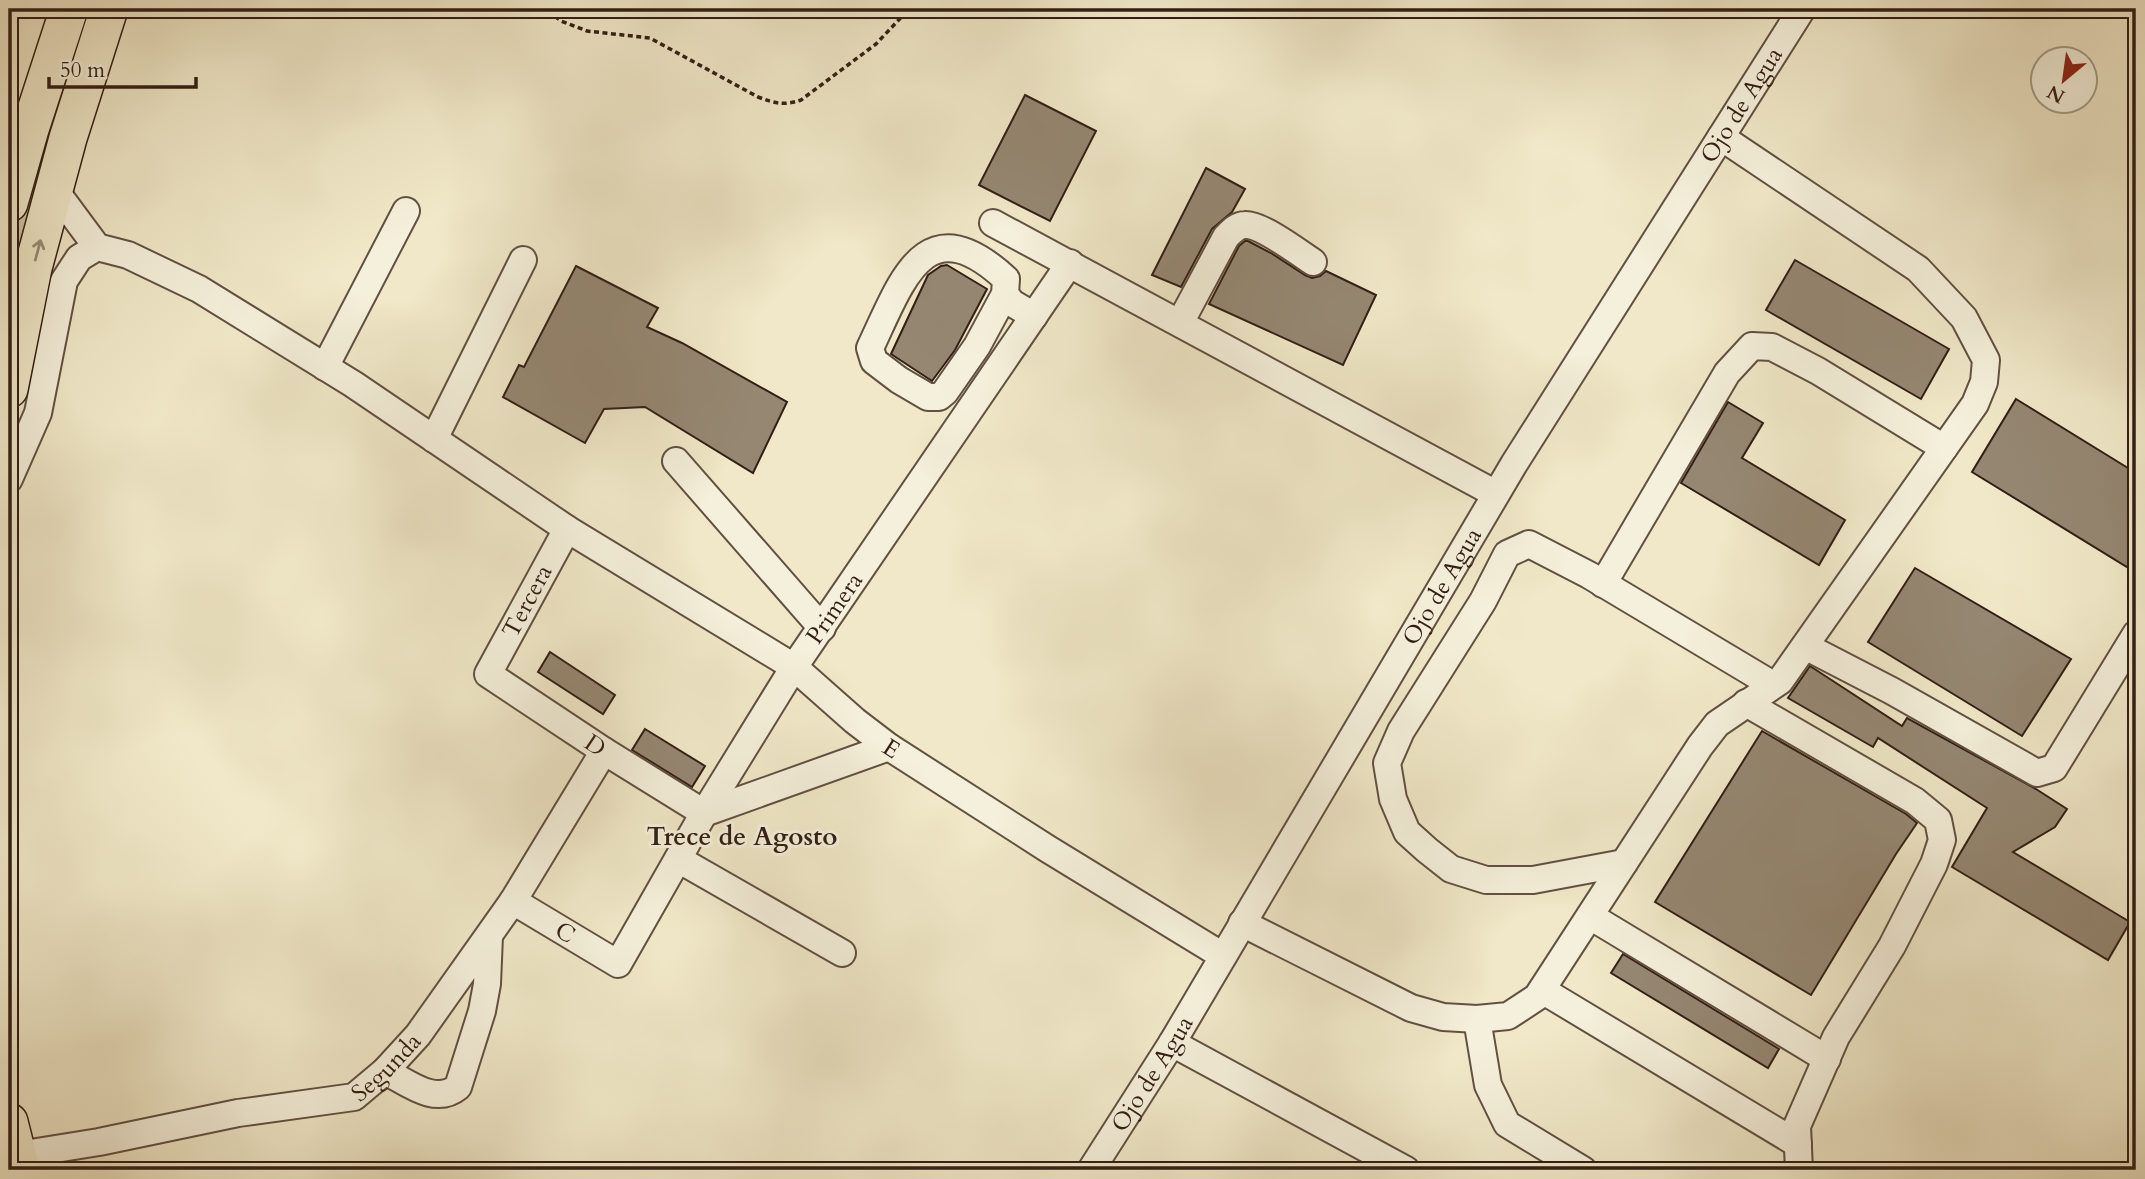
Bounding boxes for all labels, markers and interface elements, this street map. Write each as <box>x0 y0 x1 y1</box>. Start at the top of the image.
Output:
street label: Ojo de Agua <box>1693 40 1791 169</box>
scale bar <box>49 46 196 90</box>
north arrow <box>2030 46 2100 116</box>
text: 50 m <box>60 56 105 85</box>
text: N <box>2042 78 2070 109</box>
one-way arrow <box>32 239 45 262</box>
street label: Ojo de Agua <box>1395 521 1490 651</box>
street label: Tercera <box>495 558 561 644</box>
street label: Primera <box>798 566 871 651</box>
street label: D <box>578 727 612 765</box>
street label: E <box>876 731 906 767</box>
district label: Trece de Agosto <box>647 819 837 854</box>
street label: C <box>549 914 581 952</box>
street label: Ojo de Agua <box>1104 1009 1202 1138</box>
street label: Segunda <box>344 1025 429 1110</box>

